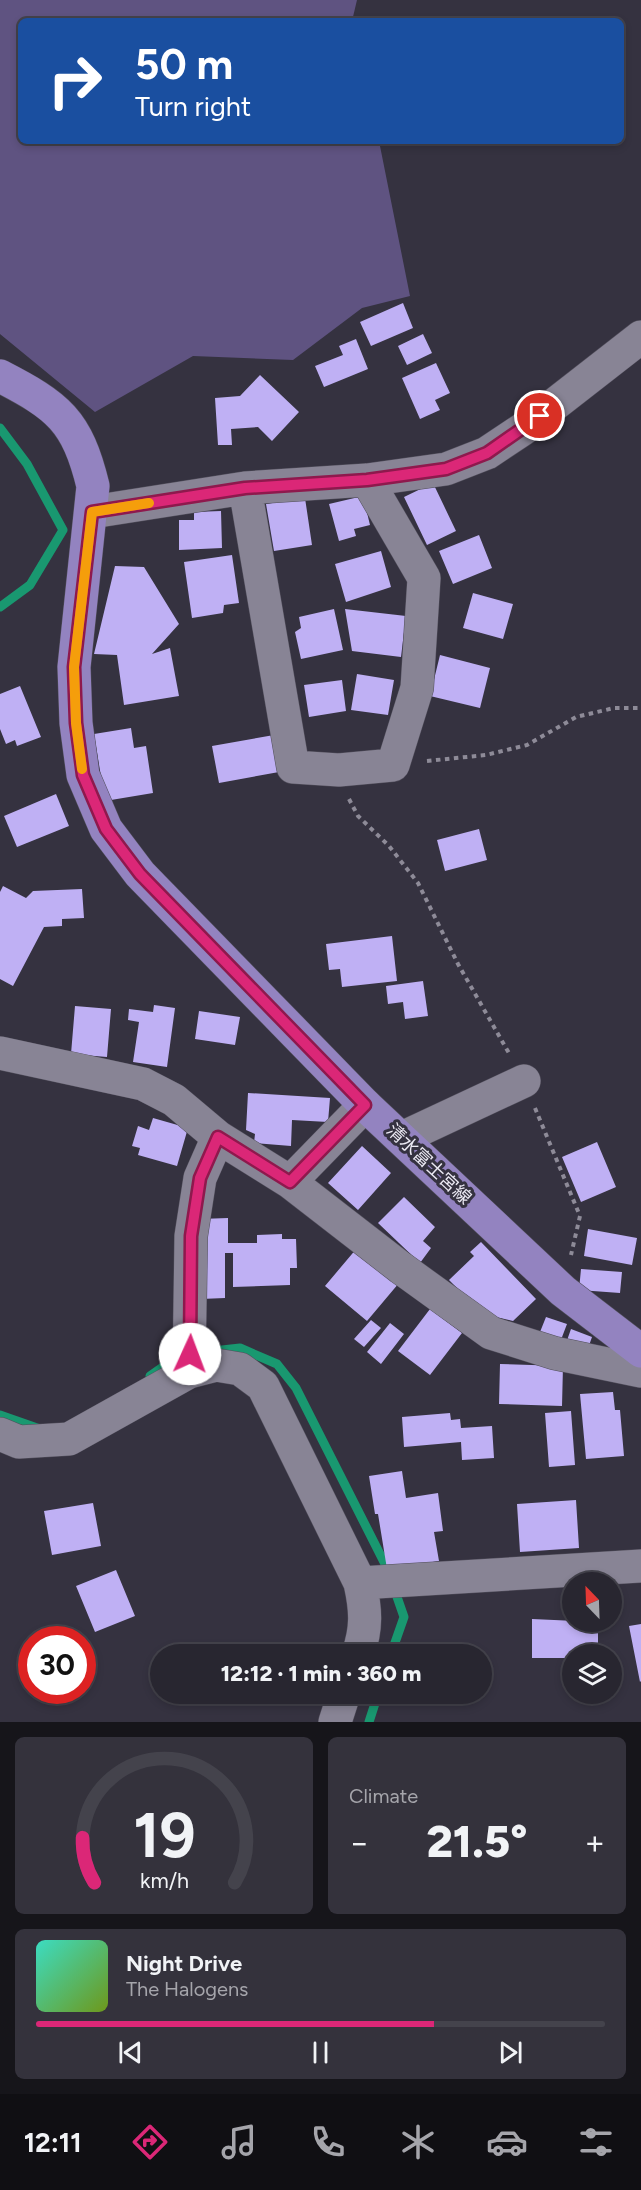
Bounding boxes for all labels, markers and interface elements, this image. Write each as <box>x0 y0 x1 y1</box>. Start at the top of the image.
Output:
text: 50 m <box>135 39 233 90</box>
icon: right <box>36 42 114 120</box>
text: Turn right <box>135 90 251 123</box>
pin <box>514 390 565 441</box>
icon: arrive <box>523 399 556 432</box>
street label: 清水富士宮線 <box>382 1119 476 1209</box>
position arrow <box>158 1322 222 1386</box>
north arrow <box>562 1572 622 1632</box>
map controls <box>562 1572 622 1704</box>
speed limit sign: 30 <box>18 1626 96 1704</box>
button: layers <box>562 1644 622 1704</box>
text: 12:12 · 1 min · 360 m <box>221 1660 421 1687</box>
text: Climate <box>349 1784 418 1808</box>
text: 19 <box>133 1798 195 1873</box>
text: 21.5° <box>426 1814 528 1868</box>
text: − <box>349 1823 370 1862</box>
text: + <box>584 1823 605 1862</box>
text: km/h <box>140 1868 188 1893</box>
text: Night Drive <box>126 1950 242 1977</box>
text: The Halogens <box>126 1977 248 2001</box>
icon: previous <box>114 2036 147 2069</box>
icon: pause <box>304 2036 337 2069</box>
icon: next <box>494 2036 527 2069</box>
icon: directions <box>129 2121 171 2163</box>
icon: music <box>218 2121 260 2163</box>
icon: phone <box>307 2121 349 2163</box>
icon: climate <box>397 2121 439 2163</box>
icon: car <box>486 2121 528 2163</box>
icon: filters <box>575 2121 617 2163</box>
text: 12:11 <box>24 2126 82 2159</box>

